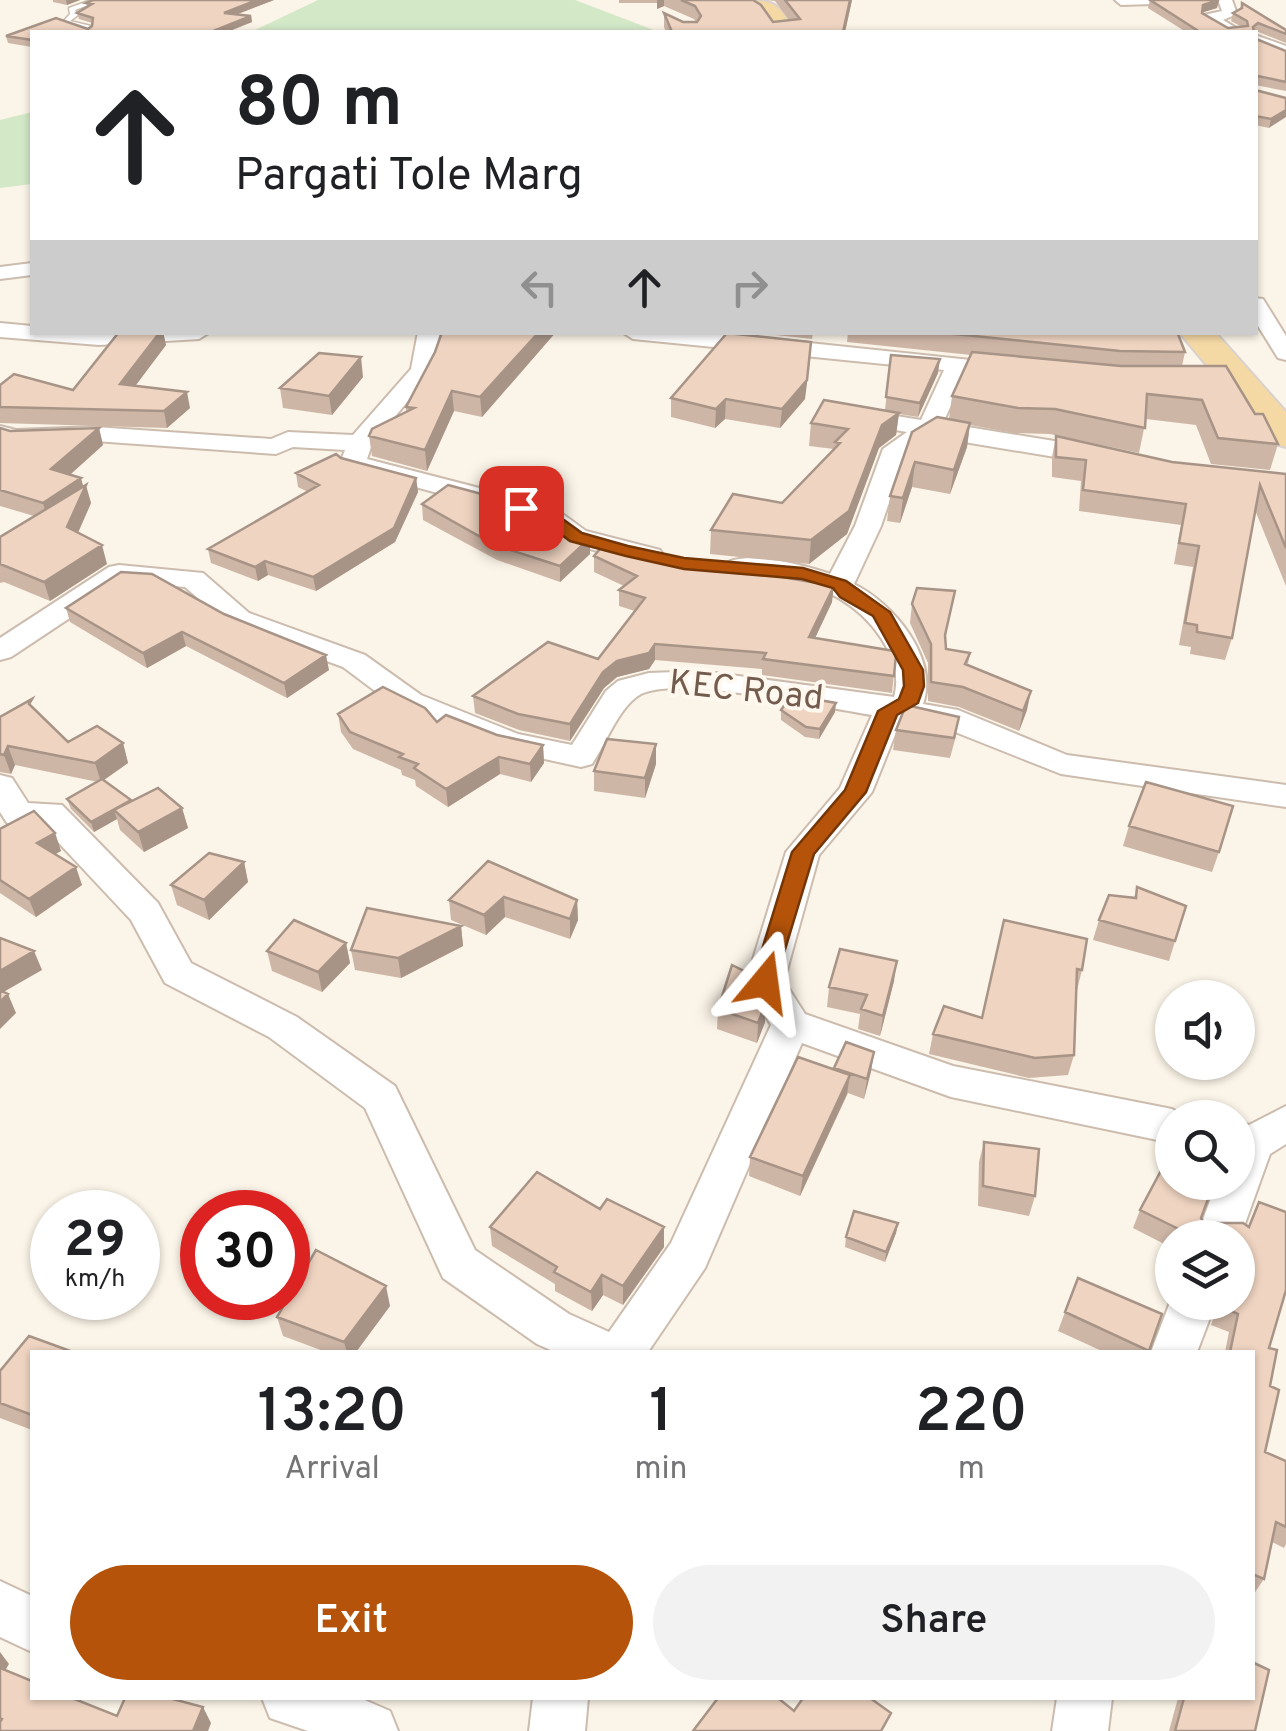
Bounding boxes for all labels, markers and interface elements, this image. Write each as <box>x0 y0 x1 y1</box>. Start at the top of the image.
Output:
text: 80 m <box>235 62 403 151</box>
icon: ahead <box>70 70 200 200</box>
text: Pargati Tole Marg <box>235 149 583 206</box>
icon: left <box>512 260 567 315</box>
icon: ahead <box>617 260 672 315</box>
icon: right <box>722 260 777 315</box>
pin <box>479 466 564 551</box>
icon: arrive <box>494 481 549 536</box>
street label: KEC Road <box>667 662 825 722</box>
position arrow <box>713 930 817 1034</box>
map controls <box>1155 980 1255 1320</box>
button: sound <box>1155 980 1255 1080</box>
button: search <box>1155 1100 1255 1200</box>
speed limit sign: 30 <box>180 1190 310 1320</box>
text: 29 <box>64 1211 126 1274</box>
button: layers <box>1155 1220 1255 1320</box>
text: km/h <box>65 1264 125 1296</box>
text: 13:20 <box>257 1377 407 1453</box>
text: 1 <box>649 1377 673 1453</box>
text: 220 <box>915 1377 1028 1453</box>
text: Arrival <box>284 1450 380 1490</box>
text: min <box>634 1450 688 1490</box>
text: m <box>958 1450 985 1490</box>
button: Exit <box>70 1565 633 1680</box>
button: Share <box>653 1565 1215 1680</box>

